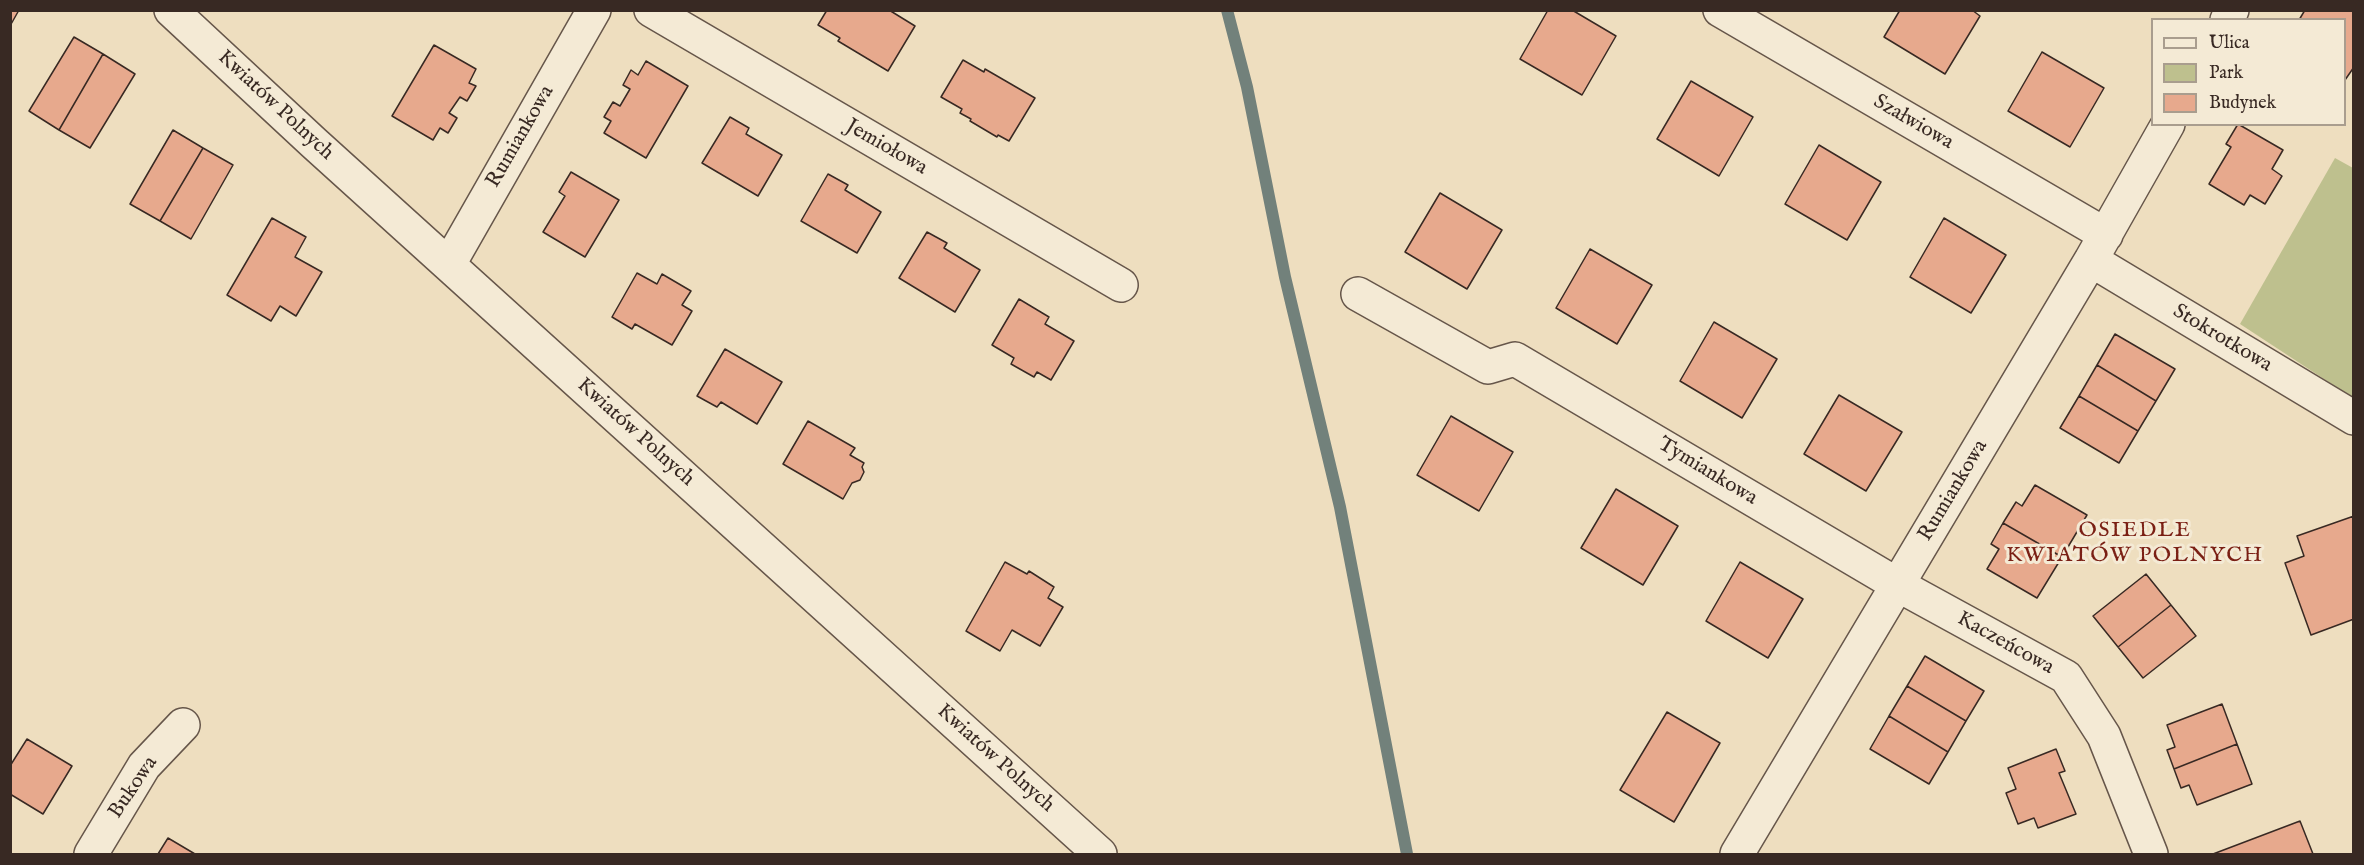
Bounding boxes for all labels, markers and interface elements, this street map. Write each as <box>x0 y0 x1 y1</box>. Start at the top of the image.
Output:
legend <box>2151 18 2346 126</box>
text: Ulica <box>2209 32 2250 55</box>
street label: Kwiatów Polnych <box>212 46 338 166</box>
text: Park <box>2209 62 2243 85</box>
street label: Rumiankowa <box>482 81 560 193</box>
street label: Szałwiowa <box>1868 90 1958 156</box>
text: Budynek <box>2209 92 2276 115</box>
street label: Jemiołowa <box>841 115 931 181</box>
street label: Stokrotkowa <box>2168 299 2276 379</box>
street label: Kwiatów Polnych <box>571 374 699 492</box>
street label: Tymiankowa <box>1653 432 1761 512</box>
street label: Rumiankowa <box>1914 436 1994 546</box>
district label: OSIEDLE KWIATÓW POLNYCH <box>2006 518 2264 570</box>
street label: Kaczeńcowa <box>1952 607 2058 681</box>
street label: Kwiatów Polnych <box>931 700 1059 818</box>
street label: Bukowa <box>104 752 164 824</box>

